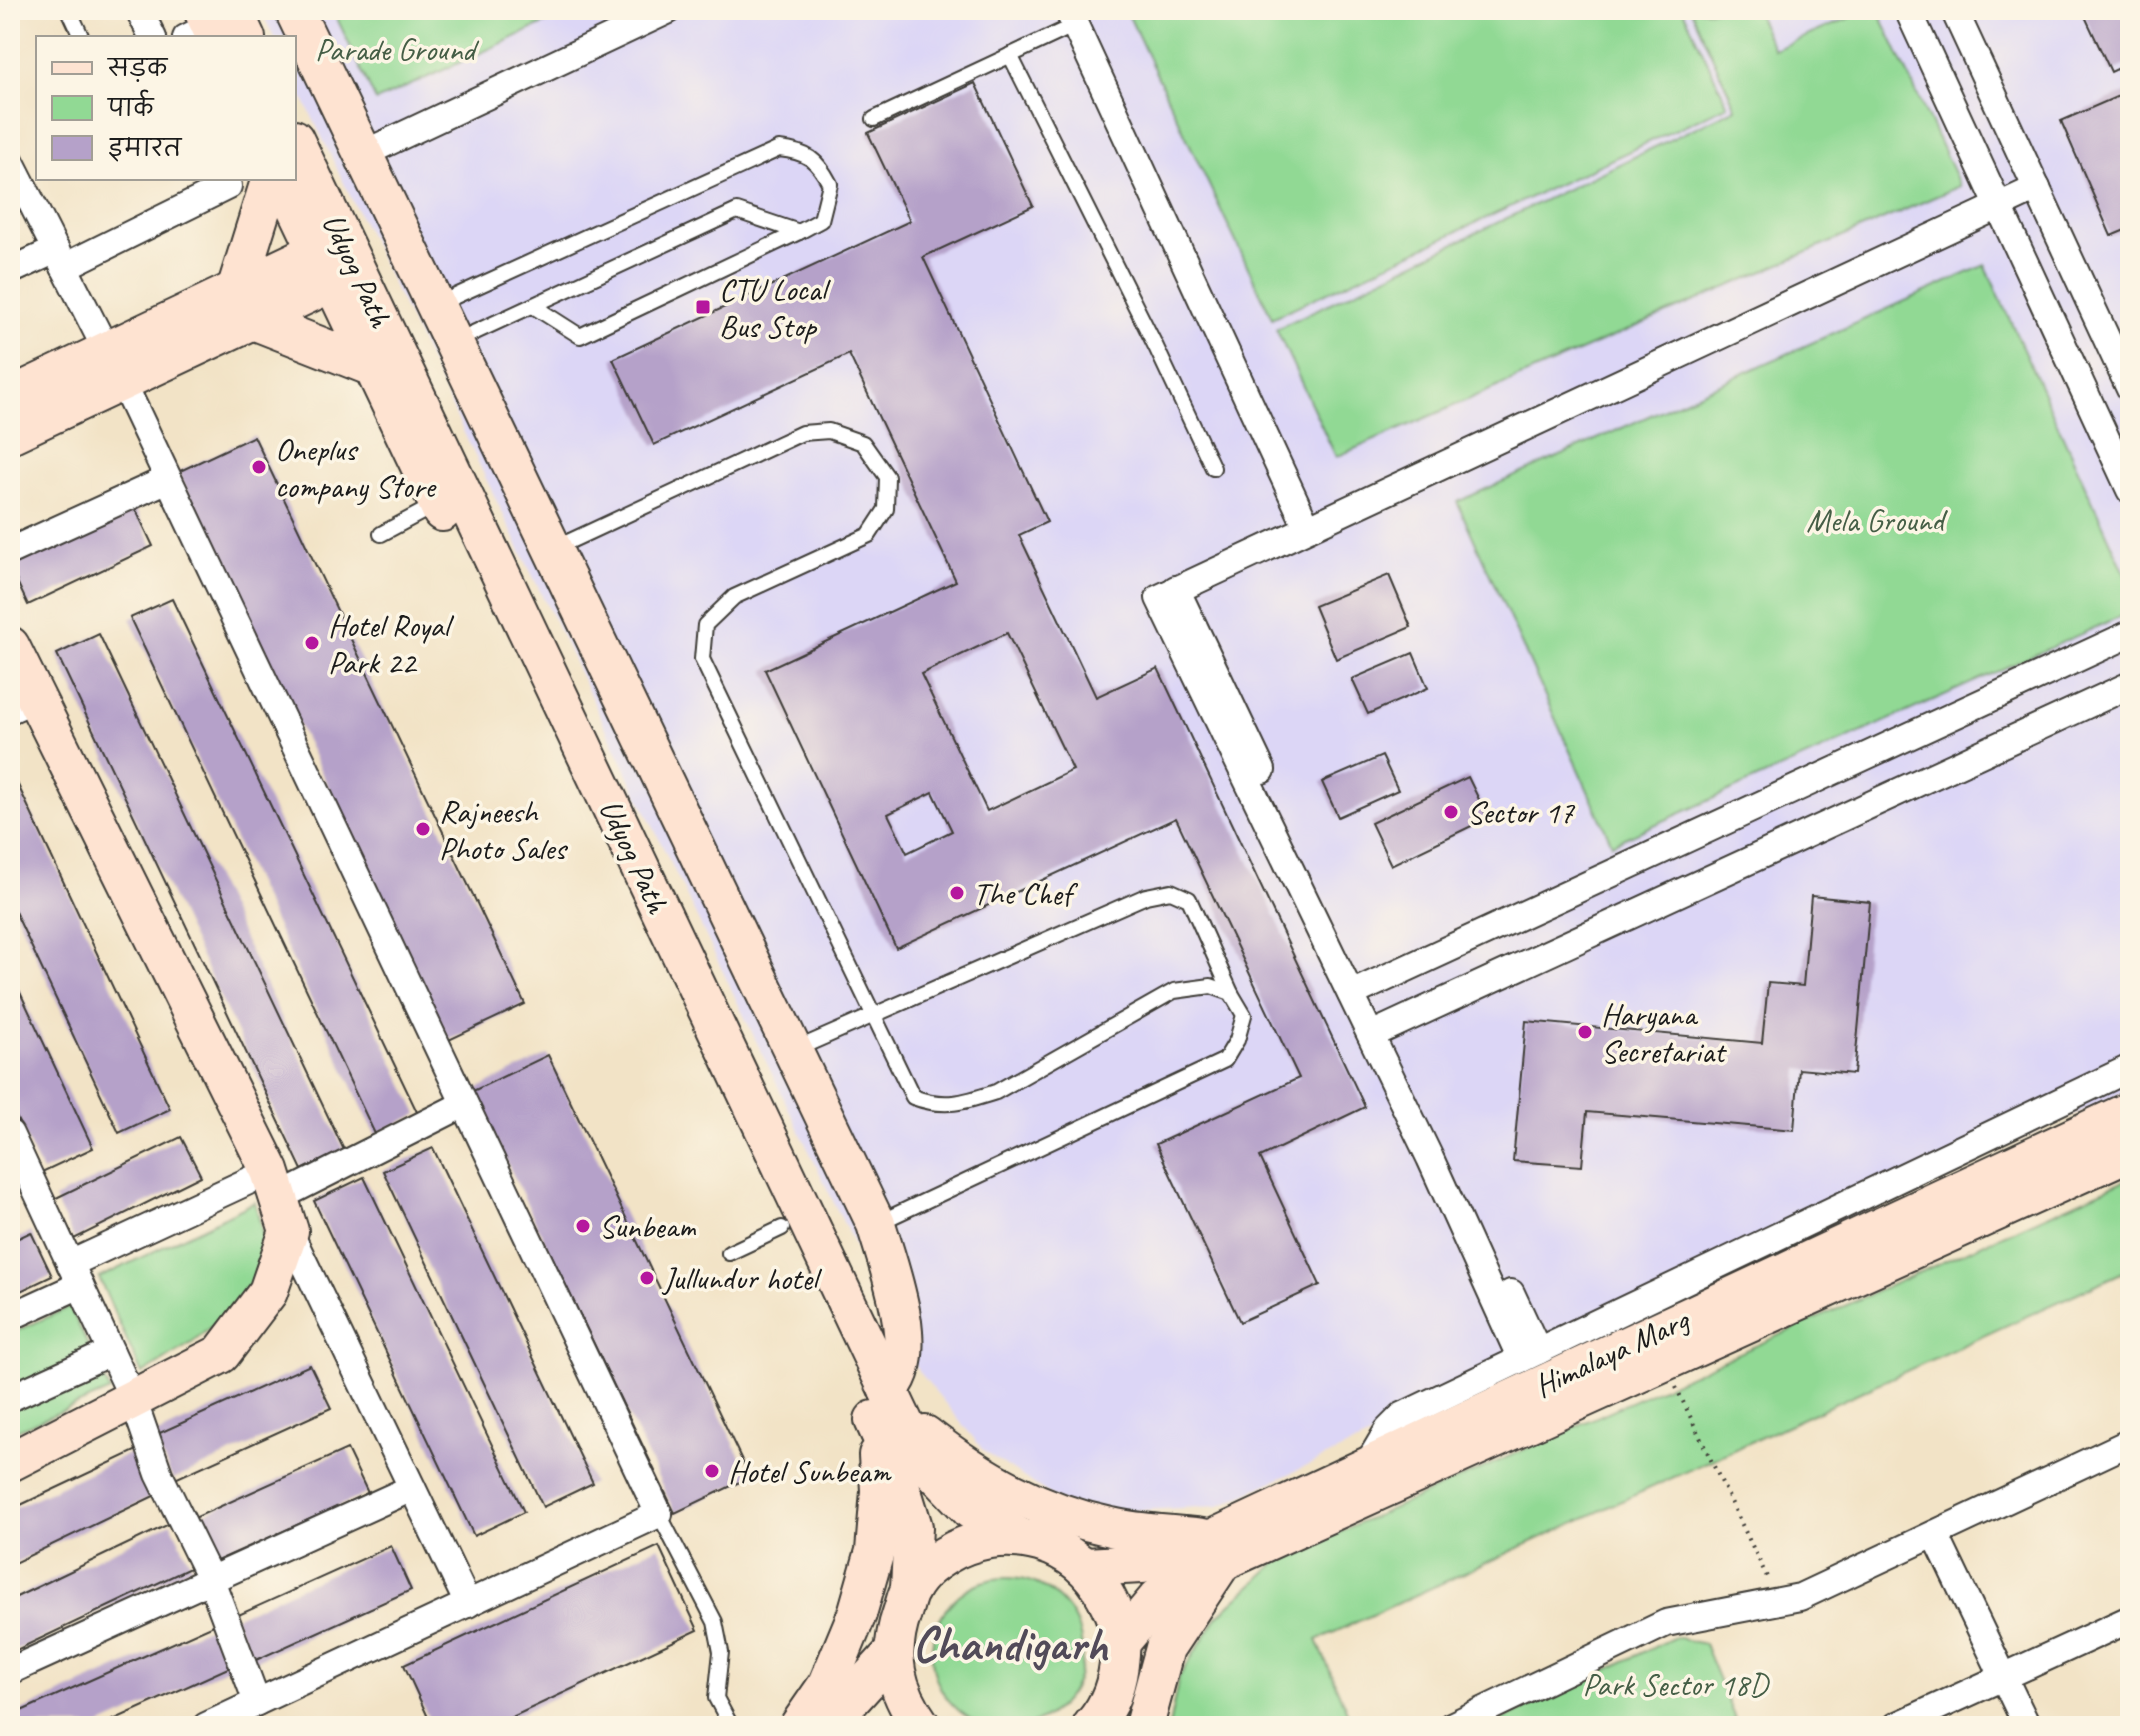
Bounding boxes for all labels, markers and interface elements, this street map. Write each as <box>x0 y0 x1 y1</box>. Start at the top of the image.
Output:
park label: Parade Ground <box>315 29 480 70</box>
legend <box>36 36 296 180</box>
text: सड़क <box>106 53 169 83</box>
text: पार्क <box>106 89 155 123</box>
text: इमारत <box>108 133 183 163</box>
street label: Udyog Path <box>313 207 402 335</box>
place label: CTU Local Bus Stop <box>719 269 831 347</box>
marker: CTU Local Bus Stop <box>694 298 712 316</box>
place label: Oneplus company Store <box>275 429 437 507</box>
marker: Oneplus company Store <box>250 458 268 476</box>
park label: Mela Ground <box>1806 500 1948 541</box>
place label: Hotel Royal Park 22 <box>328 605 455 683</box>
marker: Hotel Royal Park 22 <box>303 634 321 652</box>
place label: Rajneesh Photo Sales <box>439 791 568 869</box>
place label: Sector 17 <box>1467 792 1575 833</box>
street label: Udyog Path <box>590 793 679 921</box>
marker: Sector 17 <box>1442 803 1460 821</box>
marker: Rajneesh Photo Sales <box>414 820 432 838</box>
place label: The Chef <box>973 873 1079 914</box>
marker: The Chef <box>948 884 966 902</box>
place label: Haryana Secretariat <box>1601 994 1728 1072</box>
marker: Haryana Secretariat <box>1576 1023 1594 1041</box>
place label: Sunbeam <box>599 1206 697 1247</box>
marker: Sunbeam <box>574 1217 592 1235</box>
place label: Jullundur hotel <box>661 1258 823 1299</box>
marker: Jullundur hotel <box>638 1269 656 1287</box>
street label: Himalaya Marg <box>1528 1298 1697 1406</box>
place label: Hotel Sunbeam <box>728 1451 892 1492</box>
marker: Hotel Sunbeam <box>703 1462 721 1480</box>
district label: Chandigarh <box>913 1614 1109 1674</box>
park label: Park Sector 18D <box>1583 1664 1770 1705</box>

